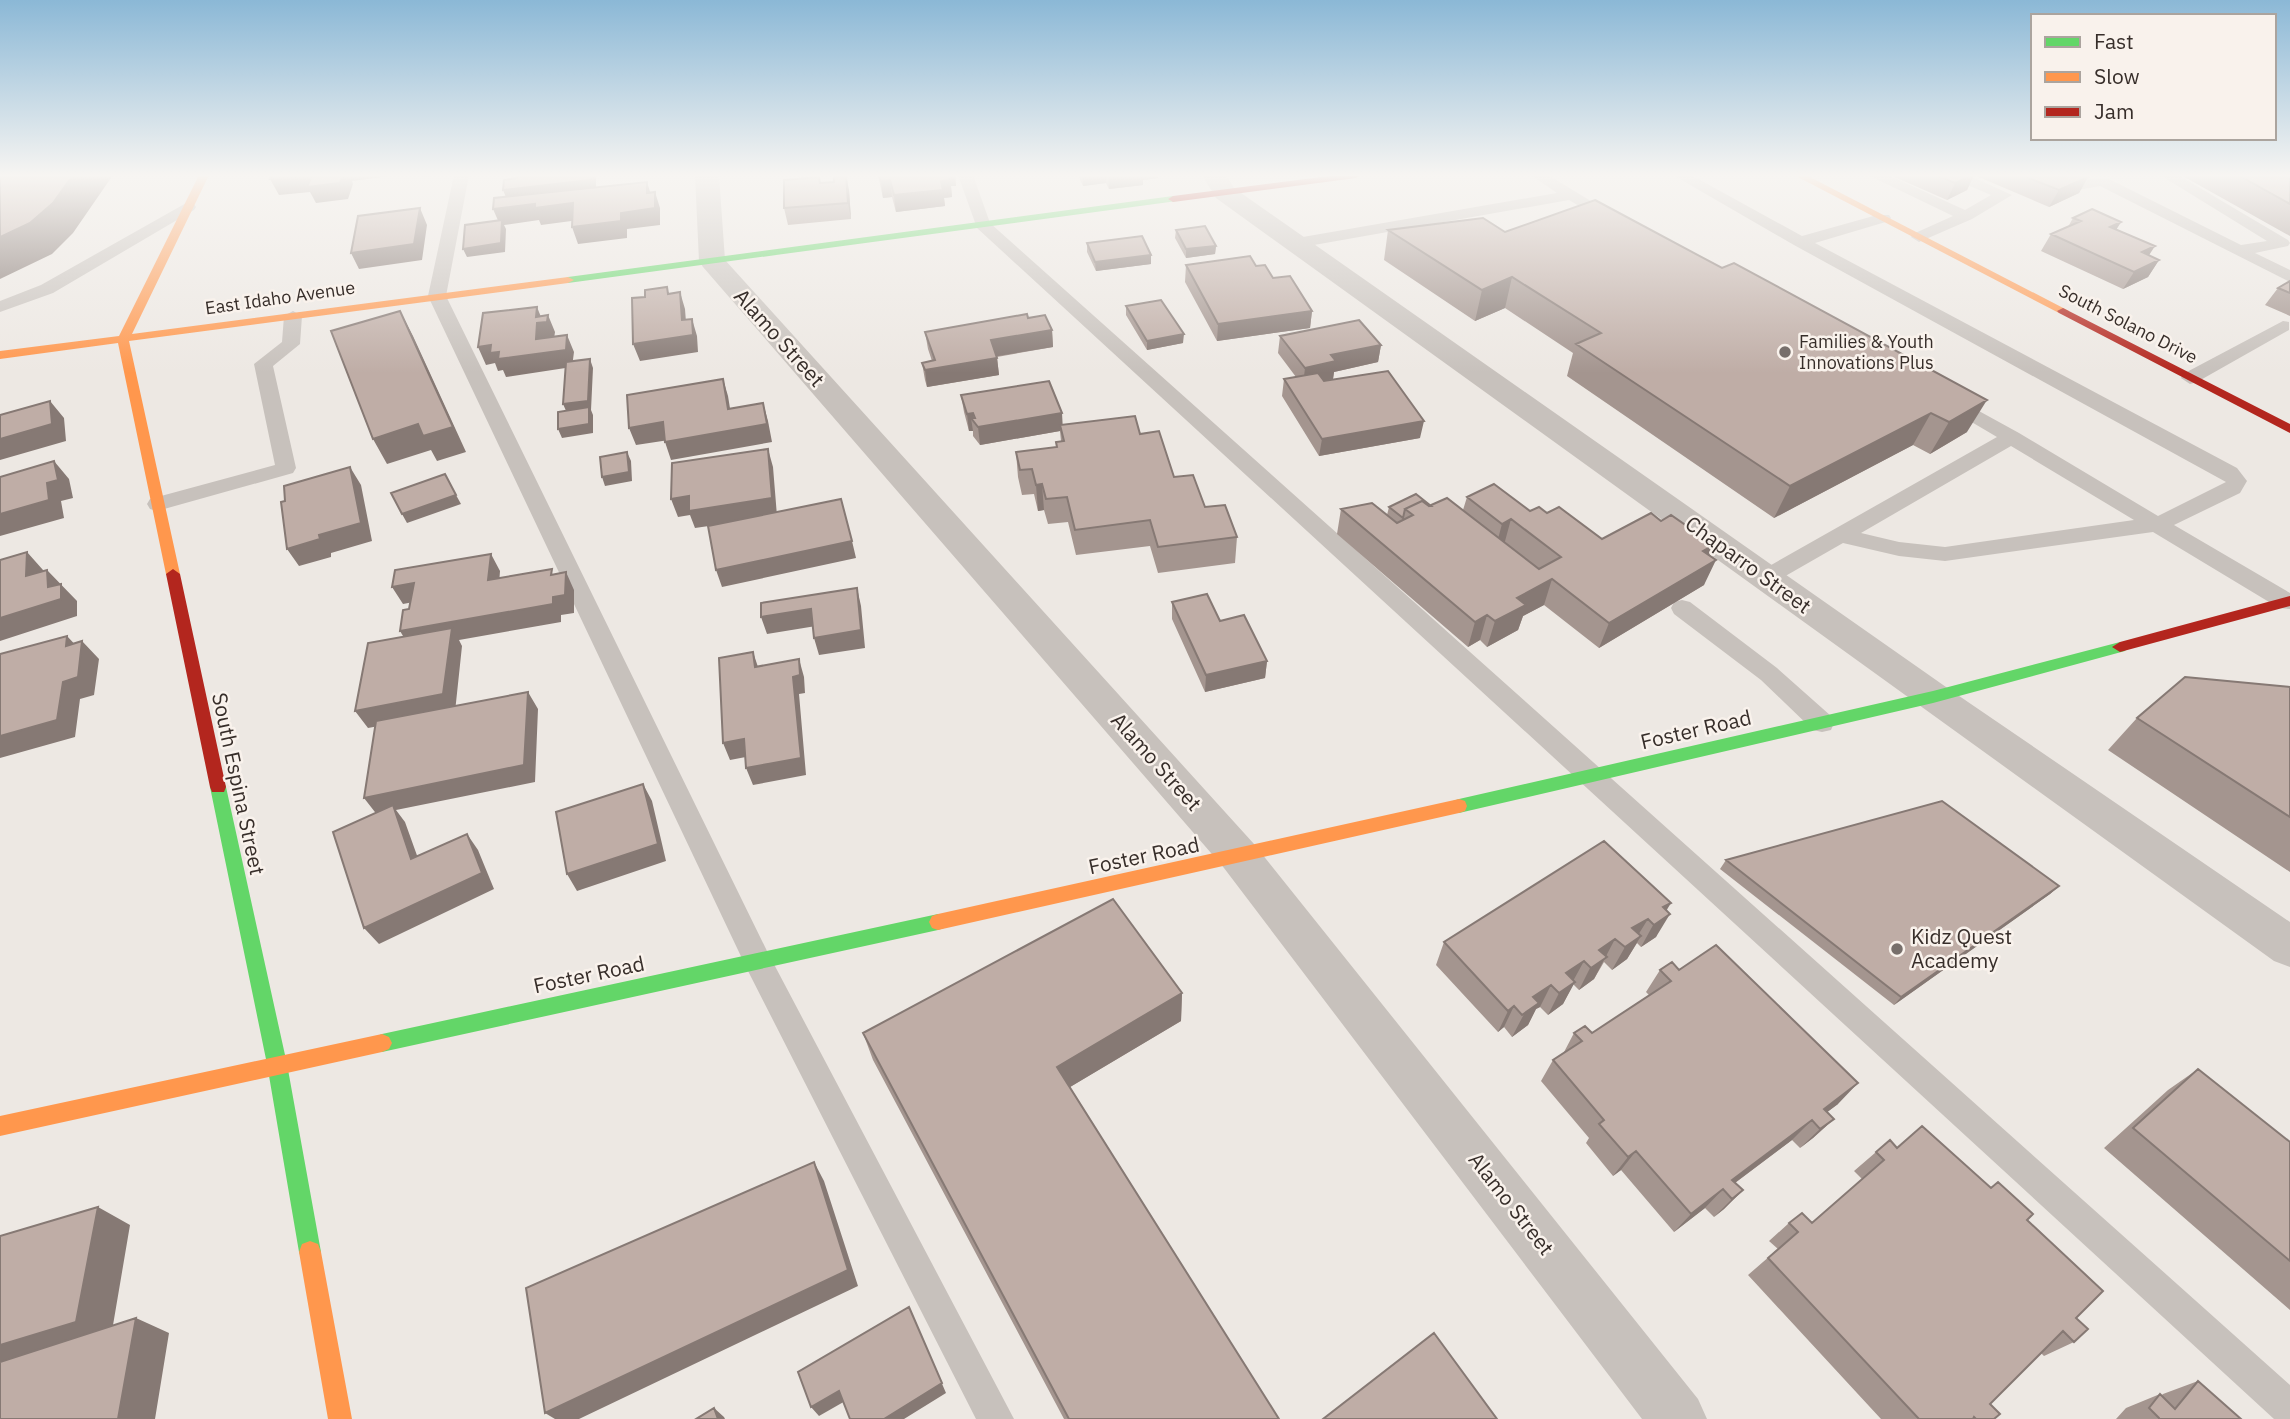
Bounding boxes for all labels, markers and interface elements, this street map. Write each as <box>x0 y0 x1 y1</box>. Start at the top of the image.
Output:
legend <box>2031 14 2276 140</box>
text: Fast <box>2094 27 2134 55</box>
text: Slow <box>2094 62 2140 90</box>
text: Jam <box>2094 97 2134 125</box>
street label: East Idaho Avenue <box>203 276 356 319</box>
street label: South Solano Drive <box>2055 279 2202 369</box>
street label: Alamo Street <box>728 282 831 392</box>
place label: Families & Youth Innovations Plus <box>1799 330 1934 374</box>
marker: Families & Youth Innovations Plus <box>1777 344 1793 360</box>
street label: Chaparro Street <box>1680 509 1817 619</box>
street label: South Espina Street <box>206 690 272 878</box>
street label: Foster Road <box>1638 703 1754 755</box>
street label: Alamo Street <box>1105 706 1208 816</box>
street label: Foster Road <box>1086 830 1202 880</box>
place label: Kidz Quest Academy <box>1911 922 2012 974</box>
marker: Kidz Quest Academy <box>1889 941 1905 957</box>
street label: Foster Road <box>531 949 647 999</box>
street label: Alamo Street <box>1463 1146 1561 1260</box>

